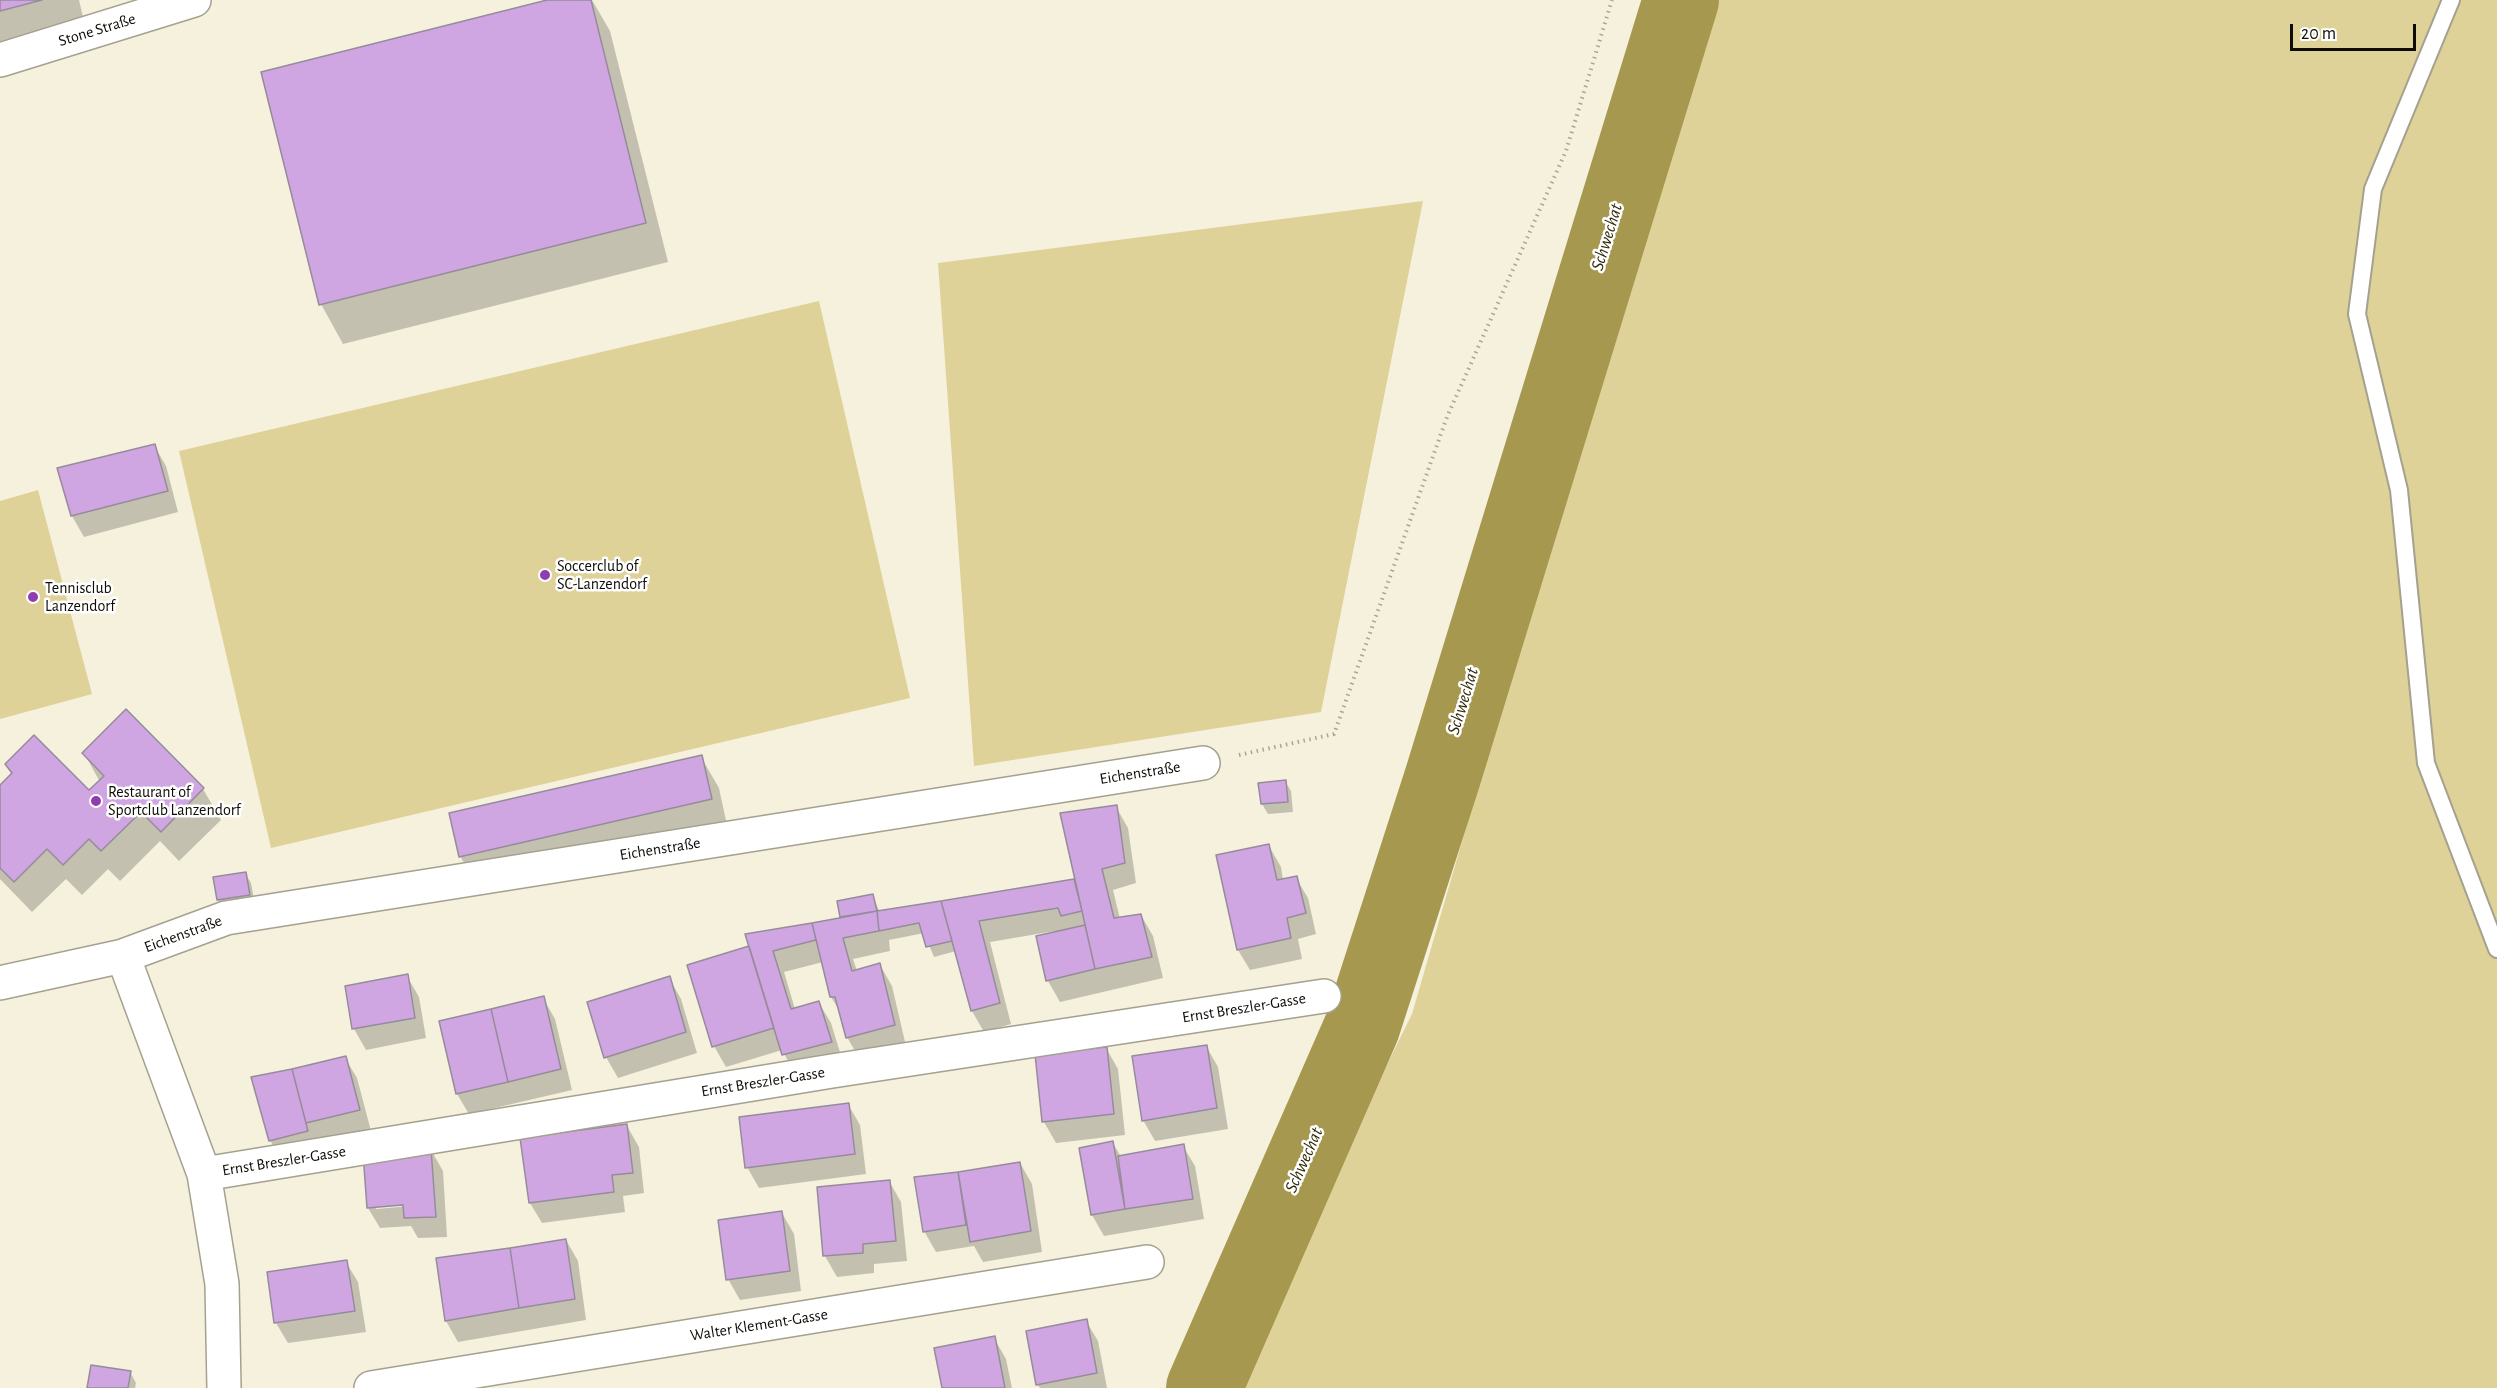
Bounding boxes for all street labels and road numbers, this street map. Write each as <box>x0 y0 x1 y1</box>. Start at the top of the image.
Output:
street label: Stone Straße <box>56 9 138 51</box>
street label: Eichenstraße <box>1098 757 1182 789</box>
street label: Eichenstraße <box>618 833 702 865</box>
street label: Eichenstraße <box>141 911 225 957</box>
street label: Ernst Breszler-Gasse <box>1181 989 1307 1027</box>
street label: Ernst Breszler-Gasse <box>700 1063 826 1101</box>
street label: Ernst Breszler-Gasse <box>221 1142 347 1180</box>
street label: Walter Klement-Gasse <box>689 1305 829 1345</box>

